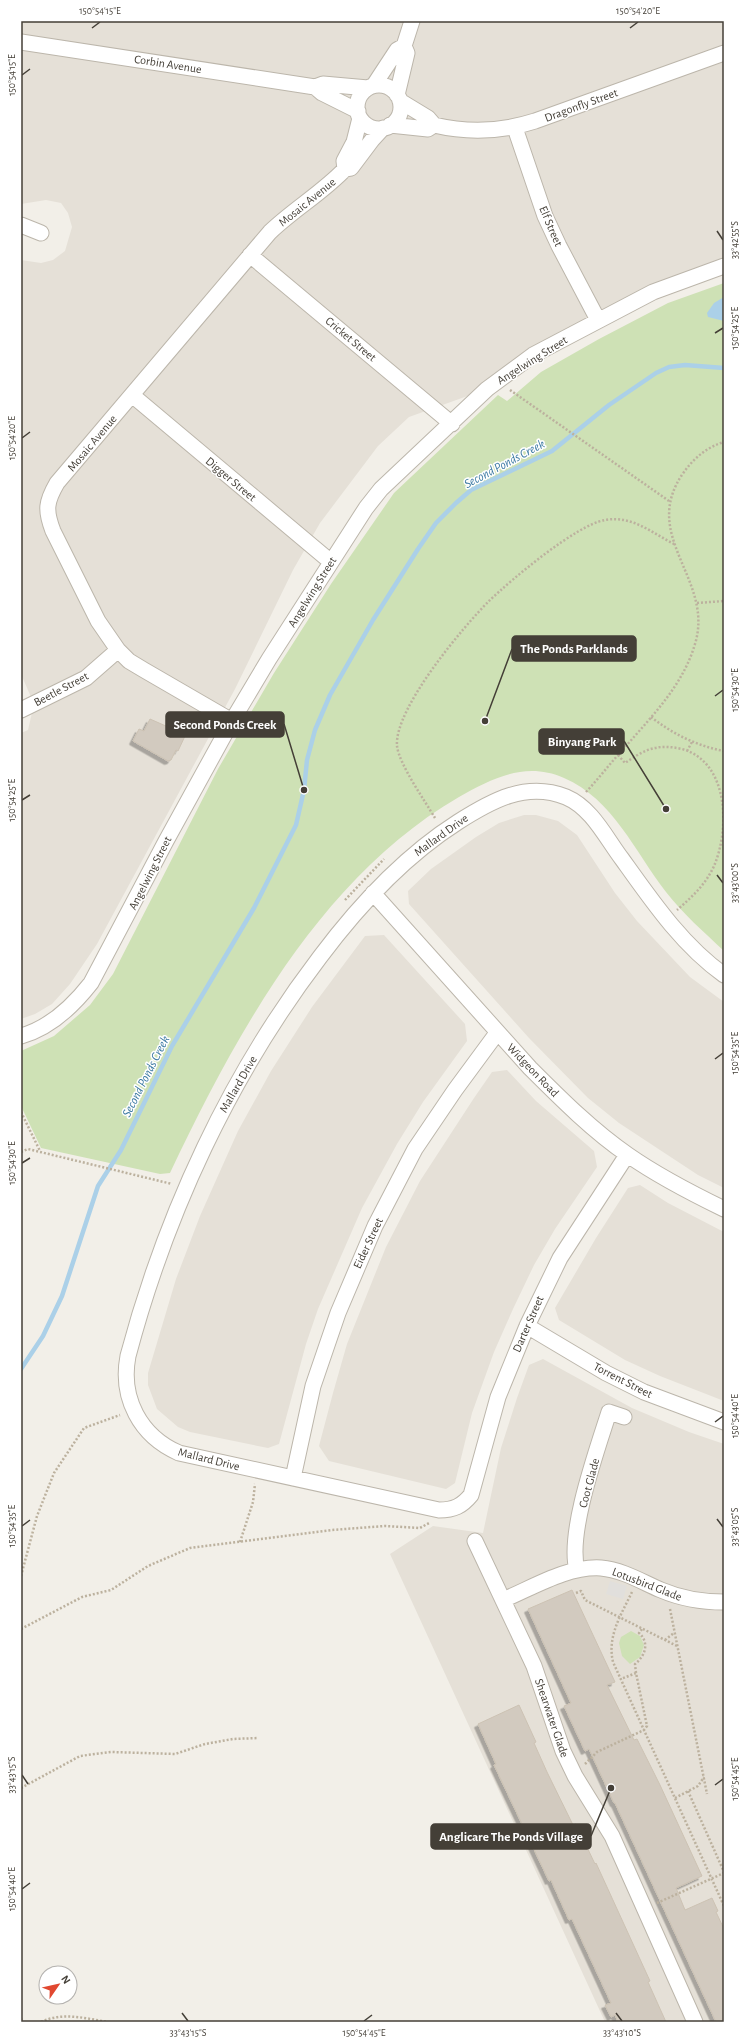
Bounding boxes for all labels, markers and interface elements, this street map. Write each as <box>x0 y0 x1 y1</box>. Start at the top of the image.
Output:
text: 150°54'15"E <box>79 6 121 16</box>
text: 150°54'20"E <box>616 6 660 16</box>
street label: Corbin Avenue <box>134 53 202 75</box>
text: 150°54'15"E <box>7 54 17 96</box>
street label: Dragonfly Street <box>543 86 620 125</box>
street label: Mosaic Avenue <box>276 175 338 229</box>
street label: Elf Street <box>537 204 565 248</box>
text: 33°42'55"S <box>730 221 740 259</box>
text: 150°54'25"E <box>730 306 740 349</box>
street label: Cricket Street <box>323 314 379 364</box>
street label: Angelwing Street <box>495 333 569 386</box>
street label: Mosaic Avenue <box>65 412 119 474</box>
text: 150°54'20"E <box>7 416 17 460</box>
water label: Second Ponds Creek <box>462 438 547 491</box>
street label: Digger Street <box>203 454 259 504</box>
street label: Angelwing Street <box>286 555 339 629</box>
callout: The Ponds Parklands <box>512 636 636 661</box>
text: The Ponds Parklands <box>520 643 628 656</box>
text: 150°54'30"E <box>730 668 740 712</box>
street label: Beetle Street <box>32 670 90 708</box>
callout: Second Ponds Creek <box>166 712 284 737</box>
text: Second Ponds Creek <box>174 719 277 732</box>
callout: Binyang Park <box>539 729 624 754</box>
text: Binyang Park <box>548 736 617 749</box>
text: 150°54'25"E <box>7 778 17 821</box>
street label: Mallard Drive <box>412 812 470 858</box>
street label: Angelwing Street <box>126 834 174 912</box>
text: 33°43'00"S <box>730 863 740 903</box>
text: 150°54'35"E <box>730 1032 740 1074</box>
water label: Second Ponds Creek <box>120 1034 172 1119</box>
street label: Widgeon Road <box>505 1041 561 1099</box>
street label: Mallard Drive <box>217 1054 259 1114</box>
text: 150°54'30"E <box>7 1141 17 1185</box>
street label: Eider Street <box>351 1216 385 1270</box>
street label: Darter Street <box>510 1294 546 1354</box>
street label: Torrent Street <box>592 1360 655 1400</box>
text: 150°54'40"E <box>730 1394 740 1438</box>
street label: Mallard Drive <box>177 1446 241 1472</box>
street label: Coot Glade <box>577 1457 601 1509</box>
text: 150°54'35"E <box>7 1505 17 1547</box>
text: 33°43'05"S <box>730 1507 740 1546</box>
street label: Lotusbird Glade <box>611 1565 683 1603</box>
street label: Shearwater Glade <box>533 1677 571 1759</box>
text: 33°43'15"S <box>7 1756 17 1793</box>
text: 150°54'45"E <box>730 1757 740 1801</box>
callout: Anglicare The Ponds Village <box>431 1824 591 1849</box>
text: Anglicare The Ponds Village <box>439 1831 583 1844</box>
text: 150°54'40"E <box>7 1867 17 1911</box>
north arrow <box>38 1965 78 2005</box>
text: N <box>59 1973 73 1986</box>
text: 33°43'15"S <box>170 2028 207 2038</box>
text: 150°54'45"E <box>342 2028 386 2038</box>
text: 33°43'10"S <box>603 2028 641 2038</box>

